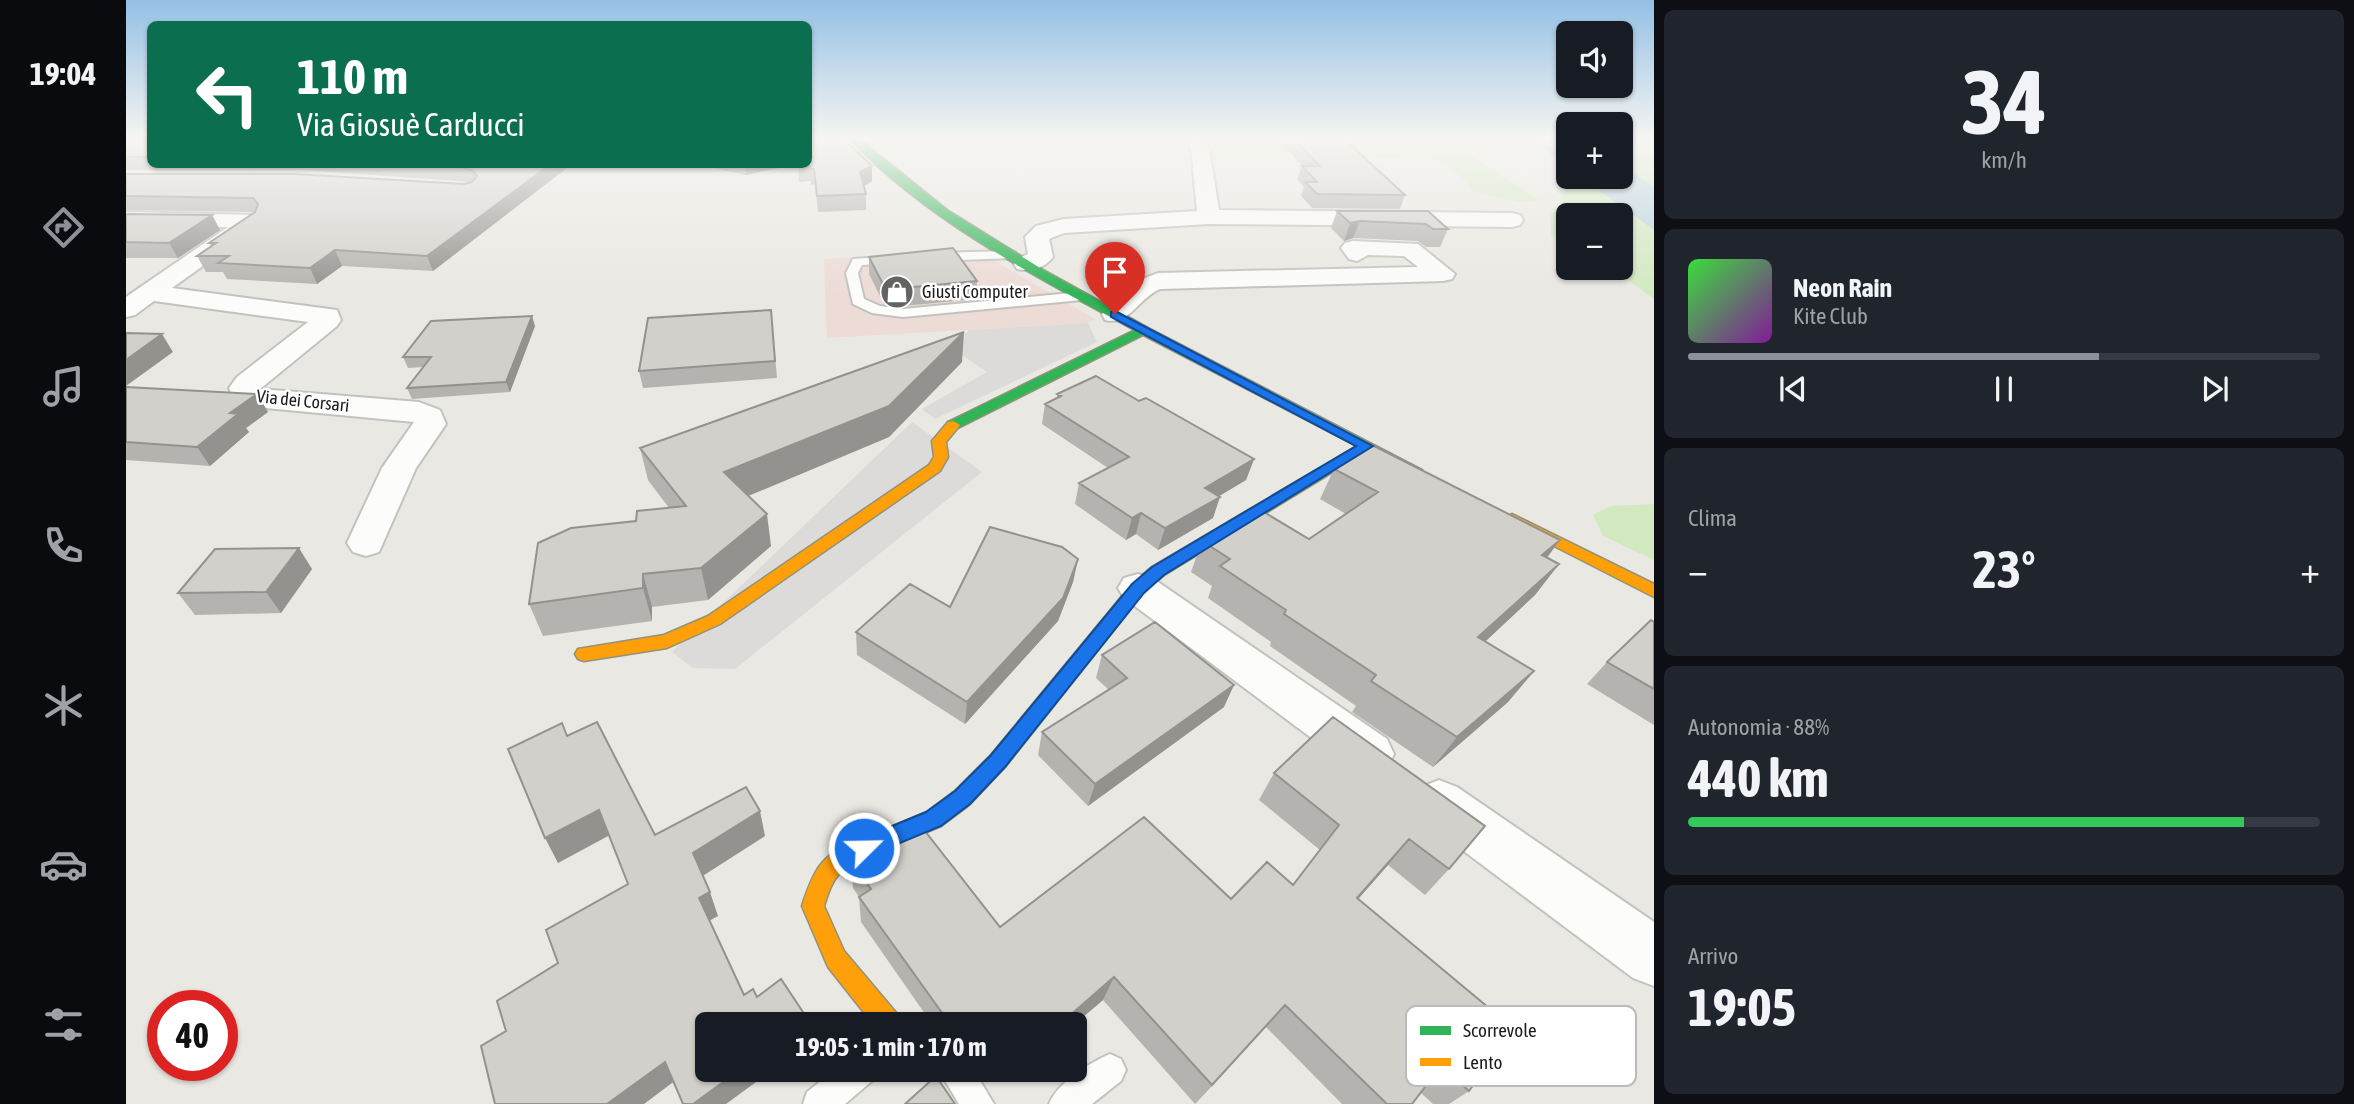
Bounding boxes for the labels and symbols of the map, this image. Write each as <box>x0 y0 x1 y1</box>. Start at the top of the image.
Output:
pin <box>1085 242 1145 314</box>
shop icon: Giusti Computer <box>878 273 916 311</box>
place label: Giusti Computer <box>922 281 1028 302</box>
street label: Via dei Corsari <box>256 385 350 416</box>
position arrow <box>827 811 901 885</box>
speed limit sign: 40 <box>147 990 238 1081</box>
legend <box>1406 1006 1636 1086</box>
text: Scorrevole <box>1463 1019 1537 1041</box>
text: Lento <box>1463 1051 1502 1073</box>

